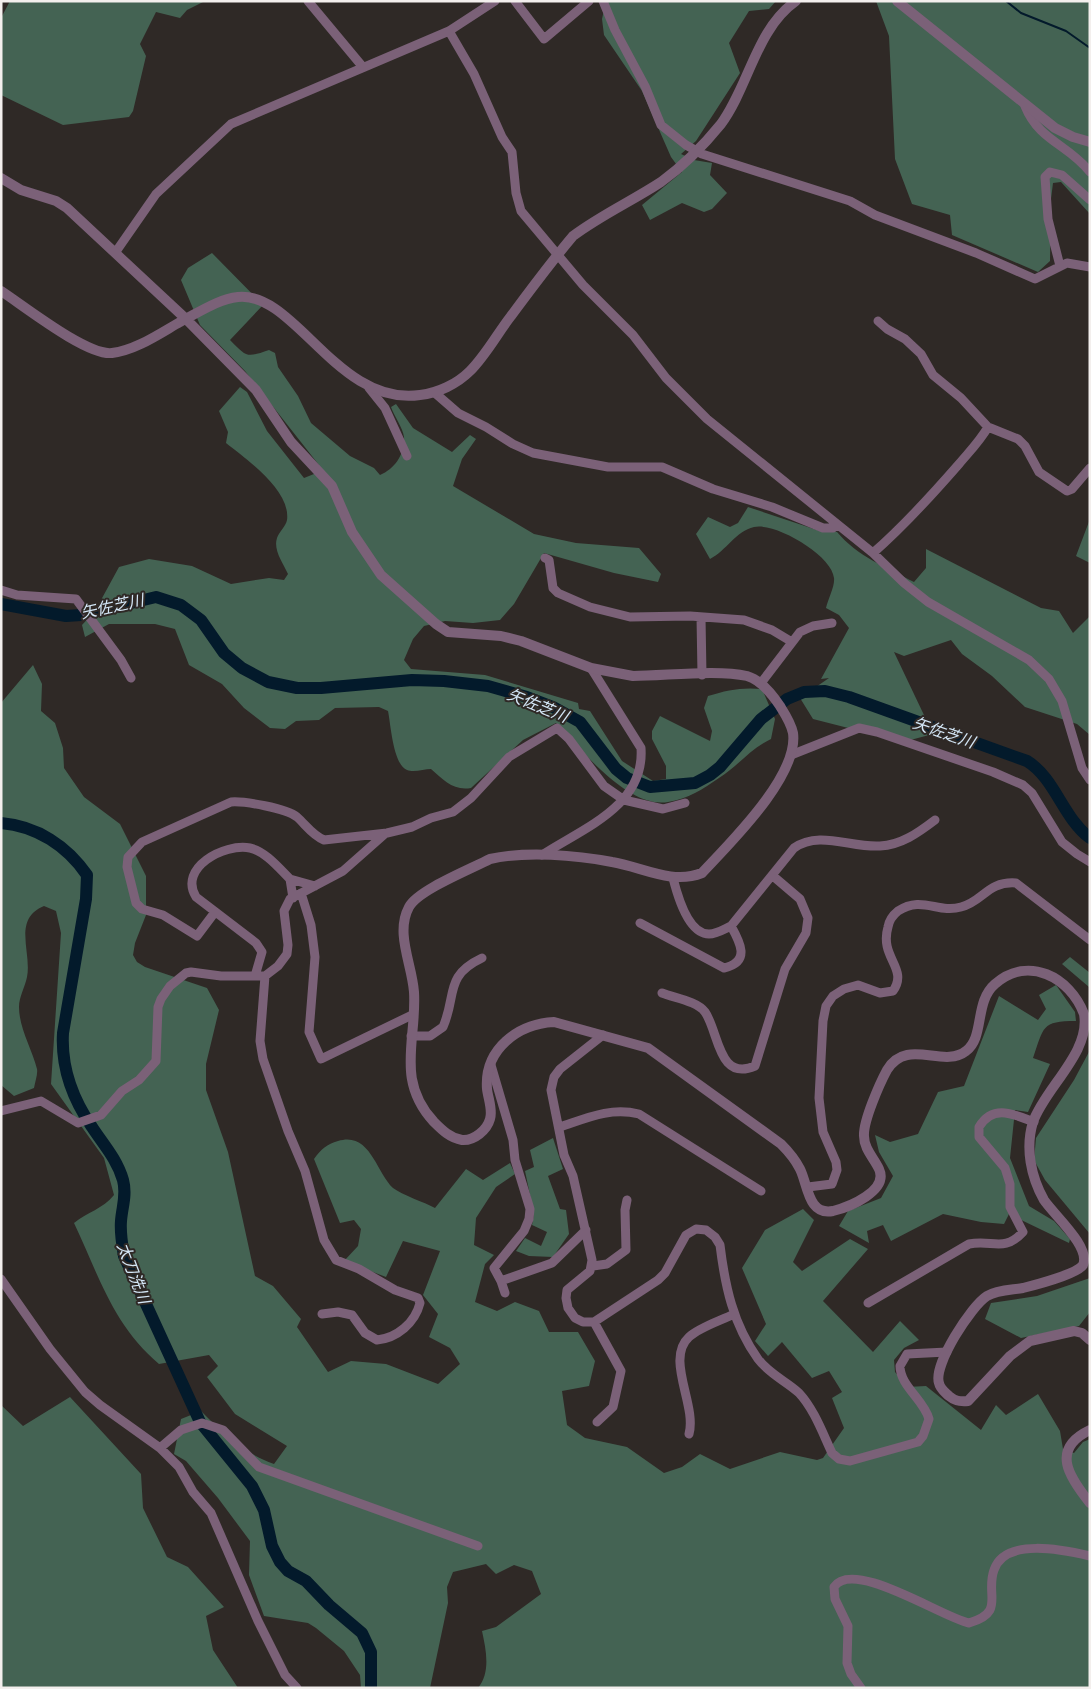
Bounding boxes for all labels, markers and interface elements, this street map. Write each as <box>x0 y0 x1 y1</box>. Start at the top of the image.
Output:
water label: 矢佐芝川 <box>79 590 147 621</box>
water label: 矢佐芝川 <box>505 685 573 726</box>
water label: 矢佐芝川 <box>911 713 979 752</box>
water label: 太刀洗川 <box>114 1240 155 1308</box>

